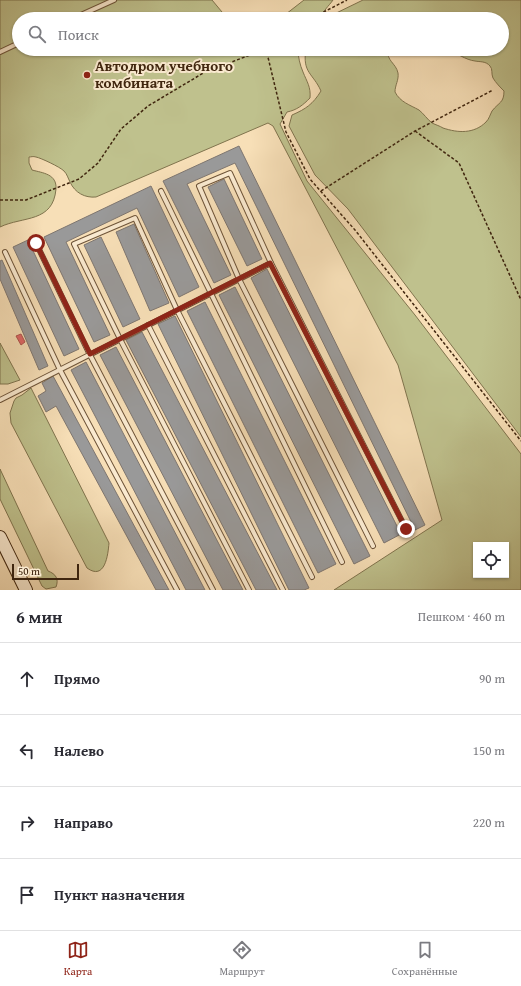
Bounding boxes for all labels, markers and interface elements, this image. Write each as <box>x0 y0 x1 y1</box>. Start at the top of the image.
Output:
search box <box>12 12 509 56</box>
icon: search <box>26 23 48 45</box>
text: Поиск <box>58 24 99 45</box>
place label: Автодром учебного комбината <box>95 55 233 93</box>
marker: Автодром учебного комбината <box>82 70 92 80</box>
route start <box>27 234 45 252</box>
route end <box>397 520 415 538</box>
map controls <box>473 542 509 578</box>
button: locate <box>473 542 509 578</box>
scale bar <box>12 562 79 581</box>
text: 50 m <box>18 563 40 579</box>
text: 6 мин <box>16 604 62 629</box>
text: Пешком · 460 m <box>418 607 505 626</box>
icon: ahead <box>16 668 38 690</box>
text: Прямо <box>54 668 100 689</box>
text: 90 m <box>479 669 505 688</box>
icon: left <box>16 740 38 762</box>
text: Налево <box>54 740 104 761</box>
text: 150 m <box>473 741 505 760</box>
icon: right <box>16 812 38 834</box>
text: Направо <box>54 812 113 833</box>
text: 220 m <box>473 813 505 832</box>
icon: arrive <box>16 884 38 906</box>
text: Пункт назначения <box>54 884 185 905</box>
tab: Карта <box>64 939 92 979</box>
tab: Маршрут <box>219 939 264 979</box>
tab: Сохранённые <box>392 939 457 979</box>

